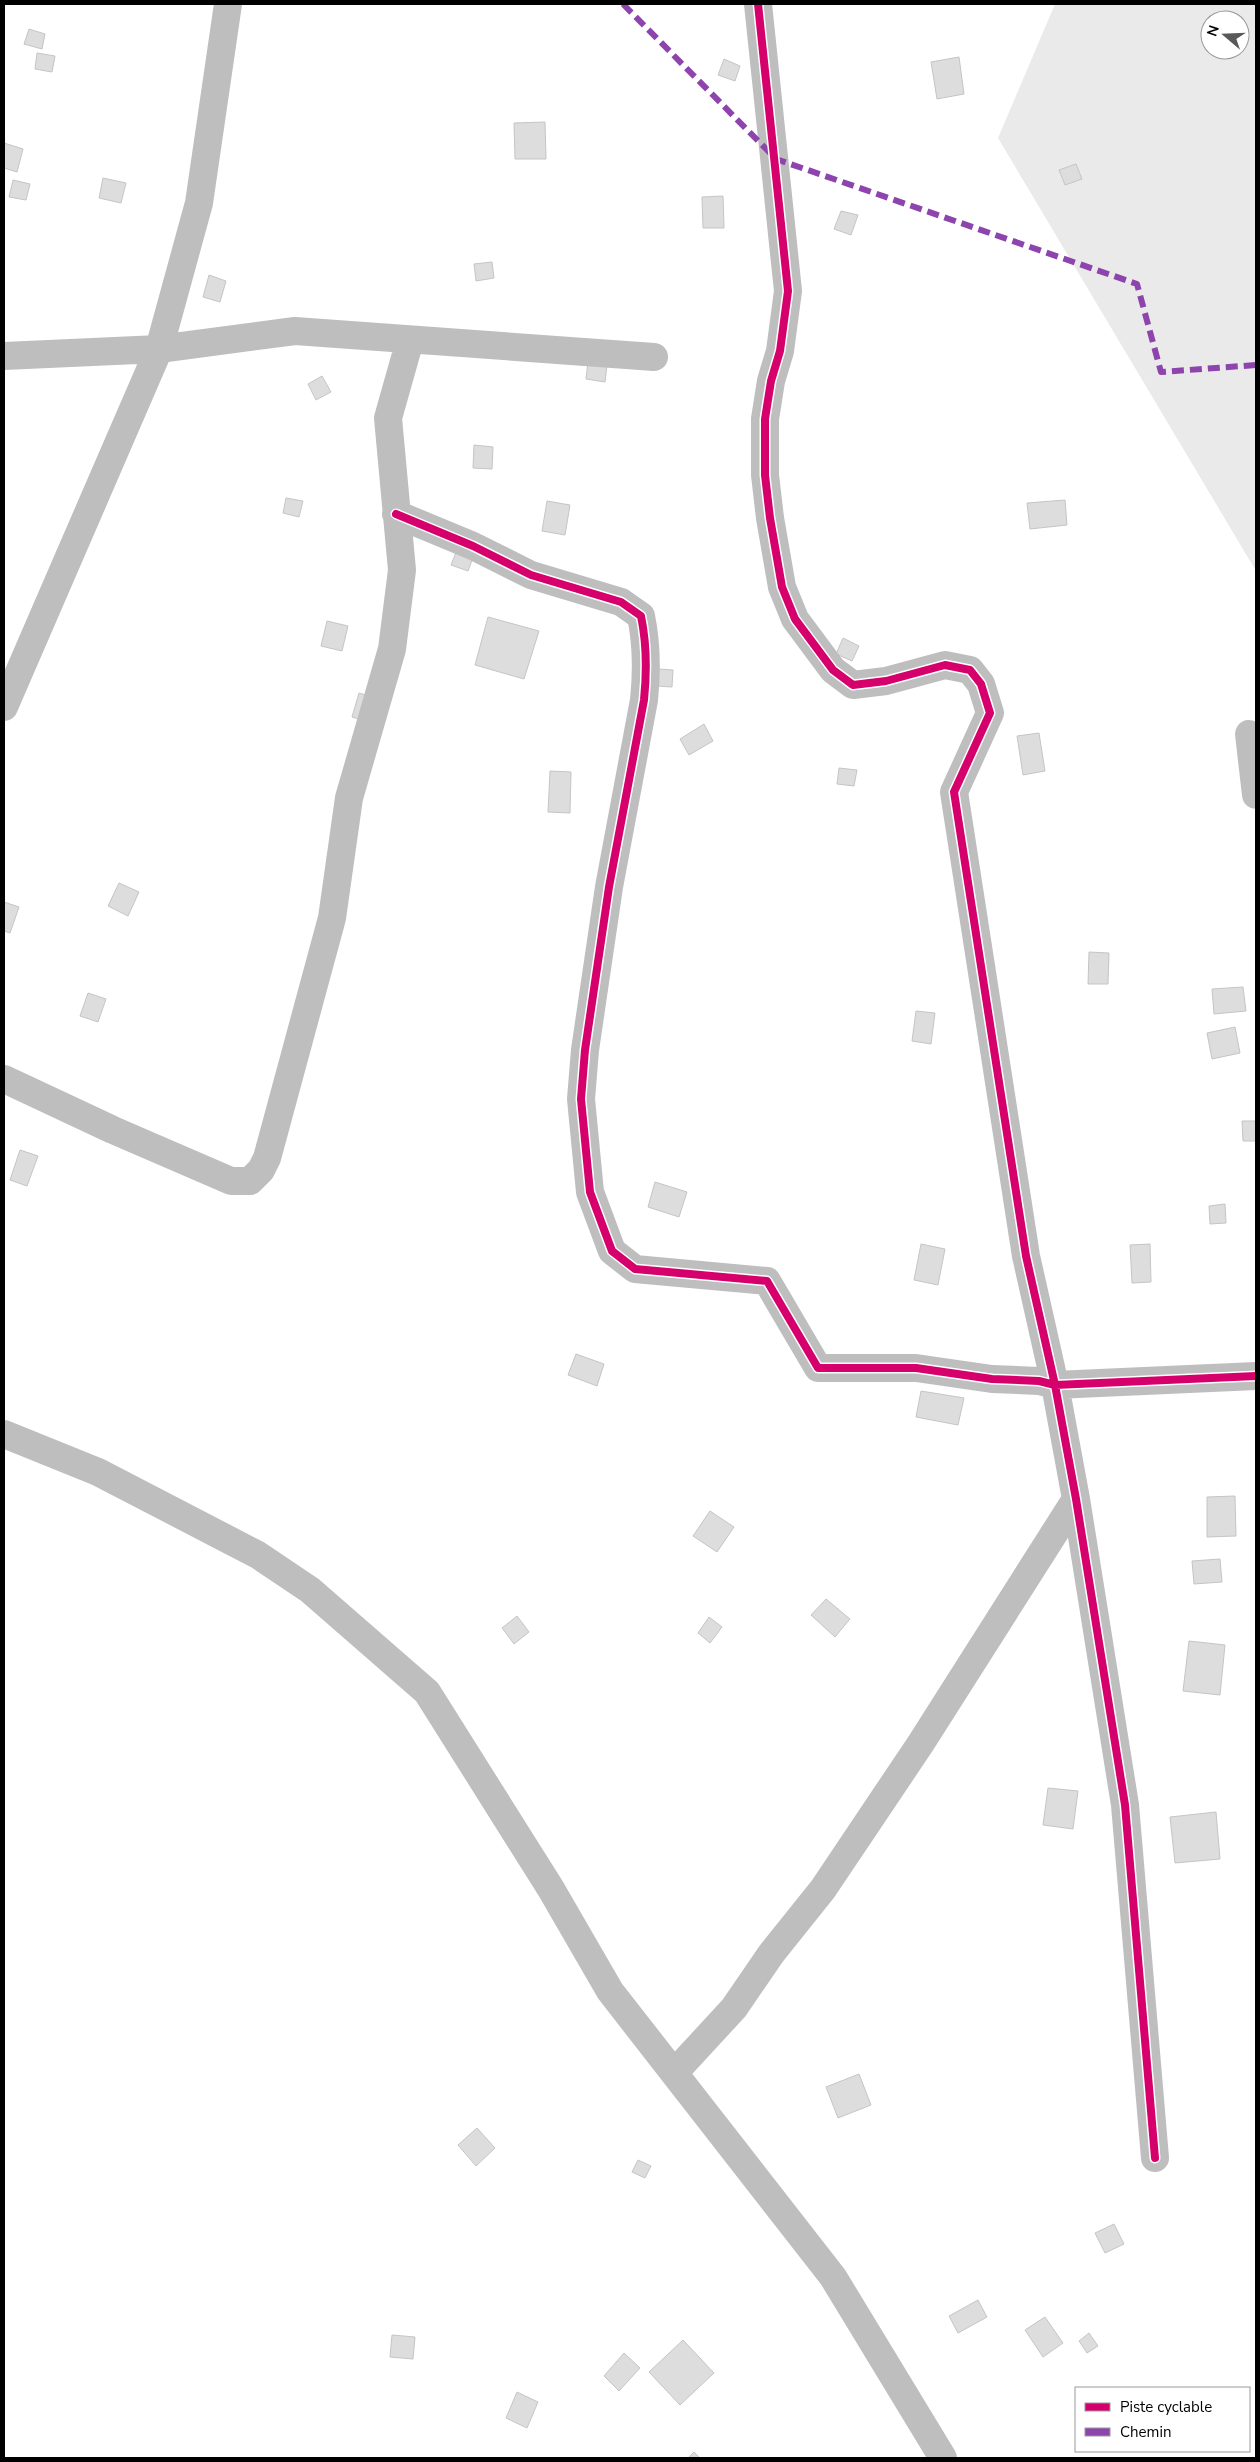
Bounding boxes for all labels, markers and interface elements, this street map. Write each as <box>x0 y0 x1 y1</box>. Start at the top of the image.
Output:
north arrow <box>1200 10 1250 60</box>
text: N <box>1202 23 1224 39</box>
legend <box>1075 2387 1250 2452</box>
text: Piste cyclable <box>1120 2397 1212 2417</box>
text: Chemin <box>1120 2422 1171 2442</box>

